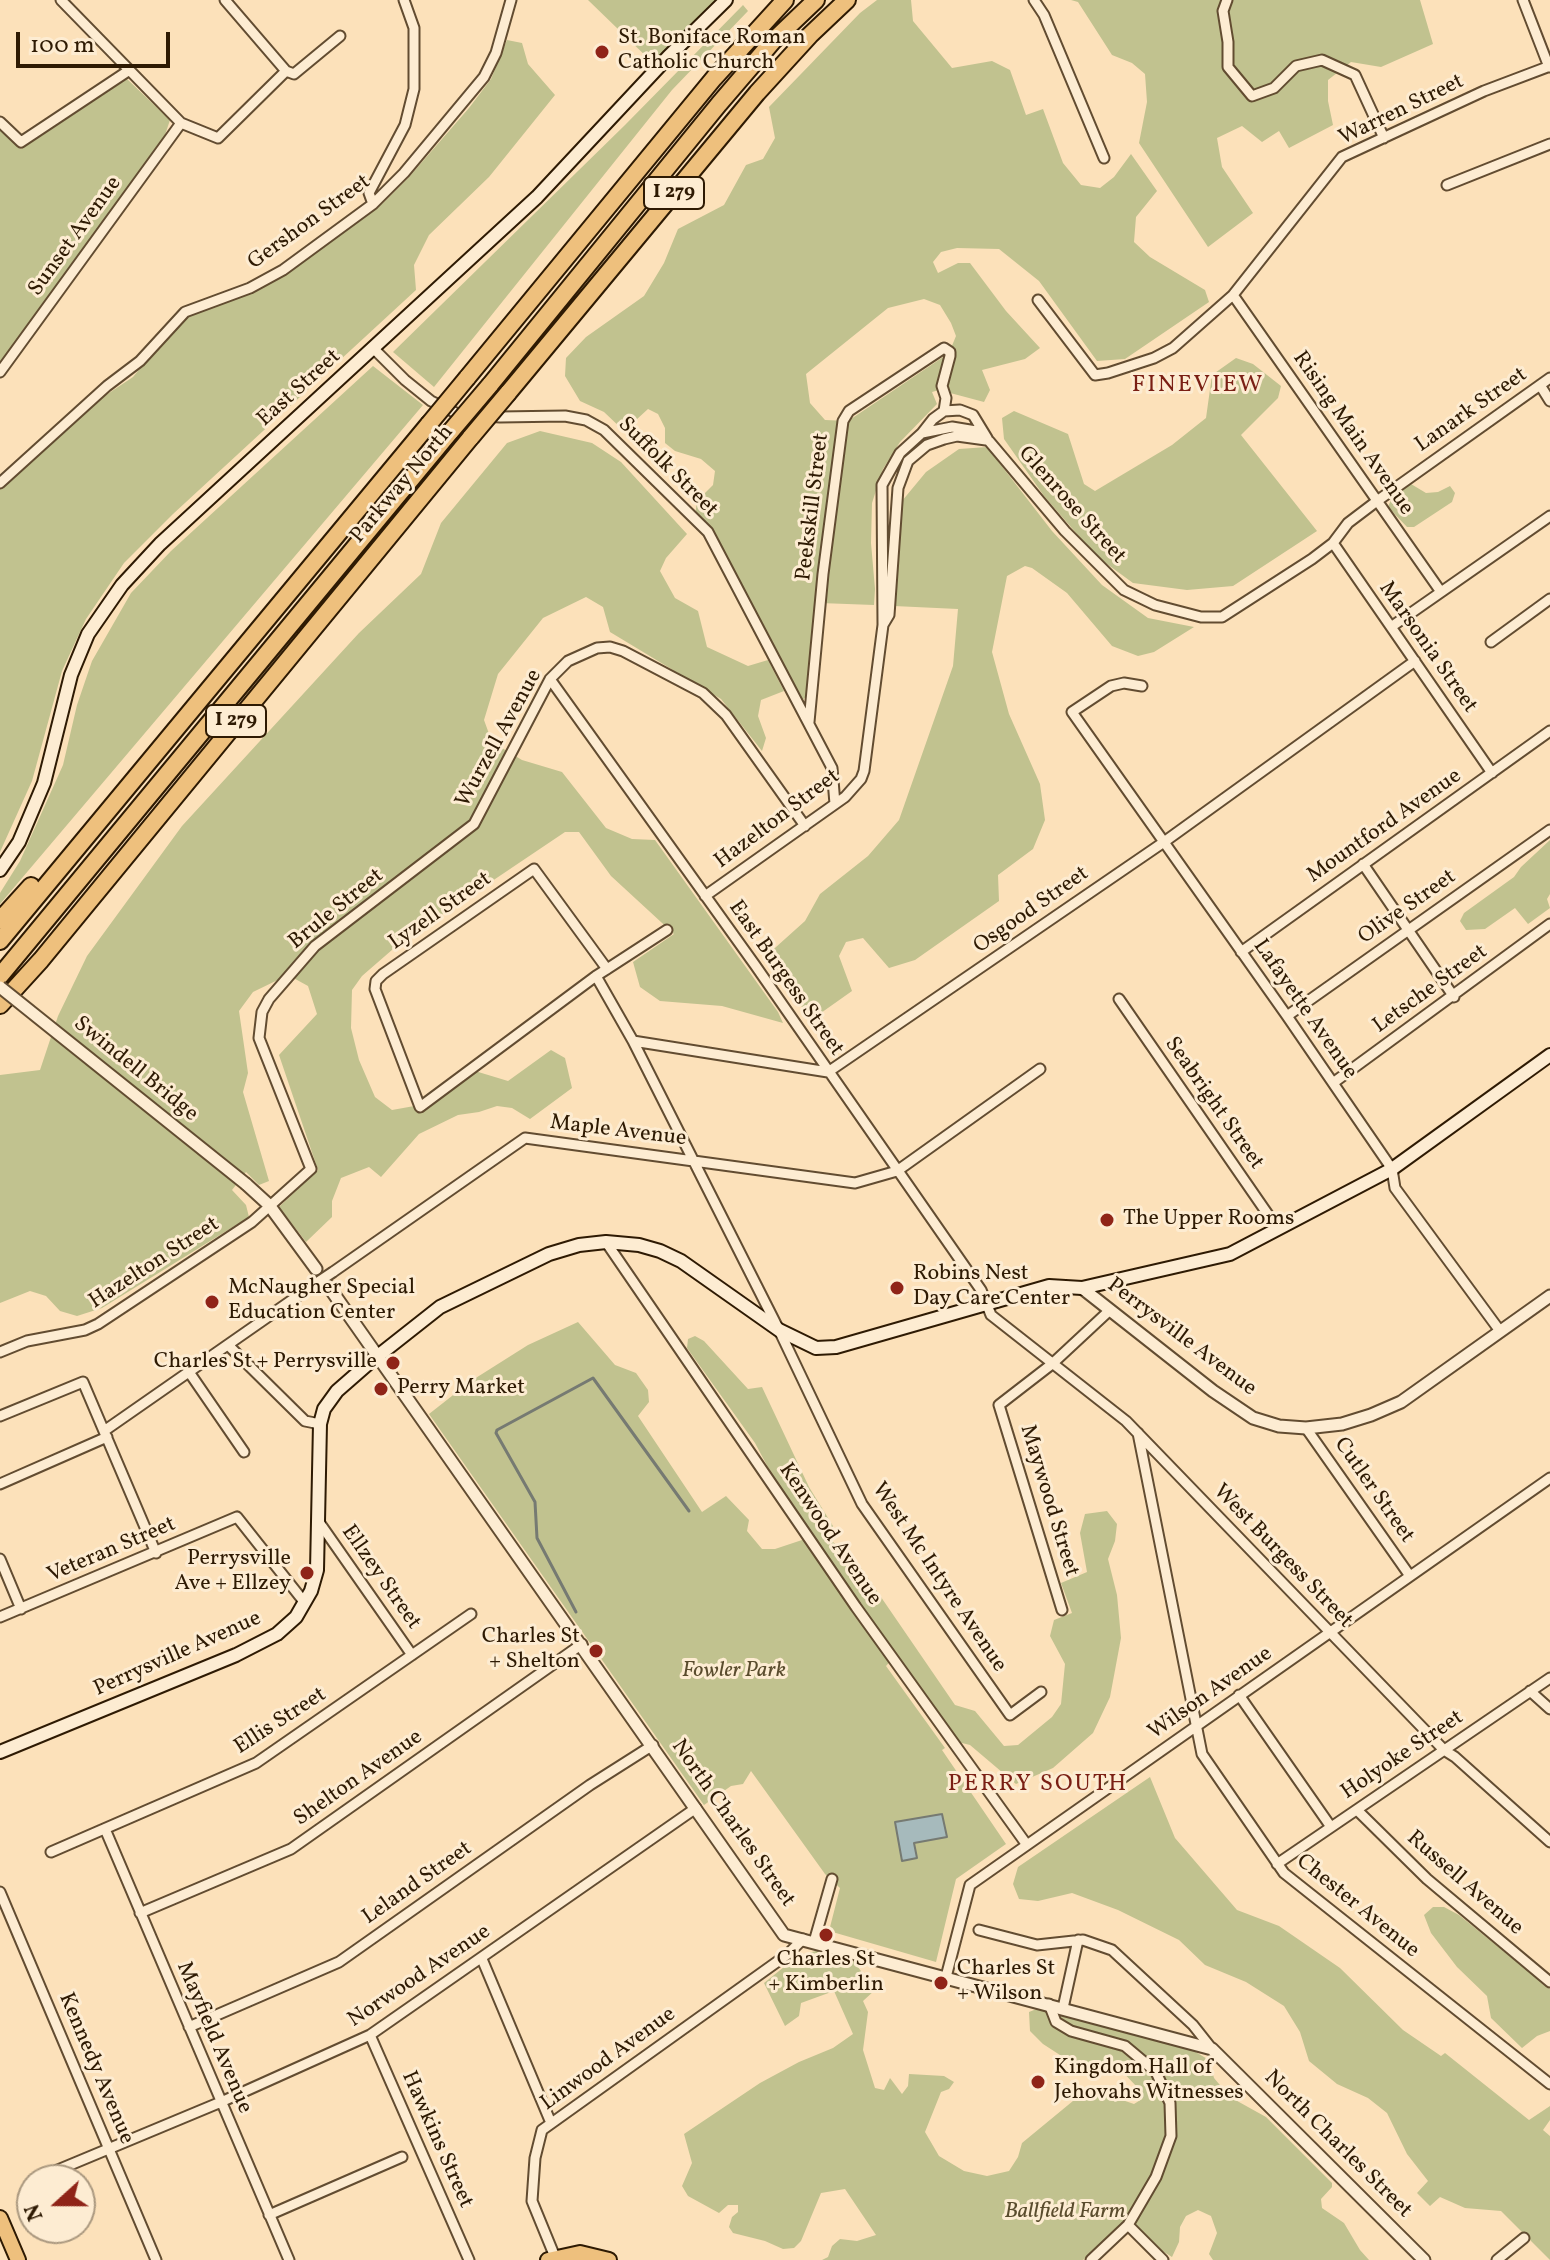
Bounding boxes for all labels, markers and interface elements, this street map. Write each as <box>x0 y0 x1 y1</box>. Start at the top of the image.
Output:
scale bar <box>20 16 174 66</box>
place label: St. Boniface Roman Catholic Church <box>618 26 806 78</box>
text: 100 m <box>30 29 95 63</box>
marker: St. Boniface Roman Catholic Church <box>593 43 611 61</box>
street label: Warren Street <box>1335 69 1469 153</box>
street label: Gershon Street <box>244 170 376 276</box>
street label: Sunset Avenue <box>24 172 128 302</box>
road number: I 279 <box>644 177 704 209</box>
street label: East Street <box>253 345 347 433</box>
street label: Rising Main Avenue <box>1286 347 1418 521</box>
street label: Lanark Street <box>1411 363 1533 459</box>
district label: FINEVIEW <box>1132 373 1264 401</box>
street label: Suffolk Street <box>611 412 723 524</box>
street label: Parkway North <box>346 420 460 550</box>
street label: Peekskill Street <box>792 432 836 582</box>
street label: Glenrose Street <box>1011 442 1131 570</box>
street label: Marsonia Street <box>1372 577 1482 719</box>
street label: Wurzell Avenue <box>451 665 549 813</box>
road number: I 279 <box>206 705 266 737</box>
street label: Hazelton Street <box>710 764 846 876</box>
street label: Mountford Avenue <box>1303 764 1467 890</box>
street label: Osgood Street <box>969 862 1095 960</box>
street label: Brule Street <box>284 864 390 956</box>
street label: Olive Street <box>1354 865 1462 951</box>
street label: Lyzell Street <box>385 867 497 957</box>
street label: East Burgess Street <box>722 896 848 1062</box>
street label: Lafayette Avenue <box>1246 935 1362 1085</box>
street label: Letsche Street <box>1369 940 1493 1040</box>
street label: Swindell Bridge <box>67 1012 203 1128</box>
street label: Seabright Street <box>1158 1033 1268 1175</box>
street label: Maple Avenue <box>548 1111 688 1153</box>
place label: The Upper Rooms <box>1123 1207 1294 1233</box>
marker: The Upper Rooms <box>1098 1211 1116 1229</box>
street label: Hazelton Street <box>85 1212 225 1316</box>
place label: Robins Nest Day Care Center <box>913 1262 1070 1314</box>
street label: Perrysville Avenue <box>1101 1273 1261 1403</box>
place label: McNaugher Special Education Center <box>228 1276 415 1328</box>
marker: Robins Nest Day Care Center <box>888 1279 906 1297</box>
marker: McNaugher Special Education Center <box>203 1293 221 1311</box>
place label: Charles St + Perrysville <box>154 1350 377 1376</box>
marker: Charles St + Perrysville <box>384 1354 402 1372</box>
place label: Perry Market <box>397 1376 525 1402</box>
marker: Perry Market <box>372 1380 390 1398</box>
street label: Maywood Street <box>1012 1422 1084 1580</box>
street label: Cutler Street <box>1327 1433 1419 1549</box>
street label: Kenwood Avenue <box>772 1459 886 1611</box>
street label: West Mc Intyre Avenue <box>865 1478 1011 1678</box>
street label: West Burgess Street <box>1206 1479 1358 1635</box>
street label: Veteran Street <box>44 1512 180 1590</box>
street label: Ellzey Street <box>334 1521 426 1635</box>
place label: Perrysville Ave + Ellzey <box>175 1547 291 1598</box>
marker: Perrysville Ave + Ellzey <box>298 1564 316 1582</box>
street label: Perrysville Avenue <box>90 1606 266 1704</box>
place label: Charles St + Shelton <box>482 1625 580 1676</box>
marker: Charles St + Shelton <box>587 1642 605 1660</box>
street label: Wilson Avenue <box>1144 1642 1278 1746</box>
park label: Fowler Park <box>682 1659 786 1685</box>
street label: Ellis Street <box>230 1682 332 1762</box>
street label: Holyoke Street <box>1337 1705 1469 1807</box>
street label: Shelton Avenue <box>290 1725 428 1833</box>
street label: North Charles Street <box>664 1735 800 1913</box>
district label: PERRY SOUTH <box>948 1772 1128 1800</box>
street label: Russell Avenue <box>1400 1826 1528 1942</box>
street label: Leland Street <box>358 1837 478 1931</box>
street label: Chester Avenue <box>1290 1849 1424 1965</box>
street label: Norwood Avenue <box>344 1920 496 2034</box>
marker: Charles St + Kimberlin <box>817 1926 835 1944</box>
place label: Charles St + Kimberlin <box>768 1948 884 2000</box>
place label: Charles St + Wilson <box>957 1957 1055 2008</box>
street label: Mayfield Avenue <box>169 1958 257 2118</box>
marker: Charles St + Wilson <box>932 1974 950 1992</box>
street label: Kennedy Avenue <box>51 1989 139 2149</box>
street label: Linwood Avenue <box>536 2002 682 2118</box>
place label: Kingdom Hall of Jehovahs Witnesses <box>1054 2056 1244 2108</box>
street label: North Charles Street <box>1257 2065 1417 2225</box>
street label: Hawkins Street <box>394 2067 478 2213</box>
marker: Kingdom Hall of Jehovahs Witnesses <box>1029 2073 1047 2091</box>
north arrow <box>16 2164 96 2244</box>
text: N <box>18 2199 52 2225</box>
park label: Ballfield Farm <box>1004 2200 1126 2226</box>

